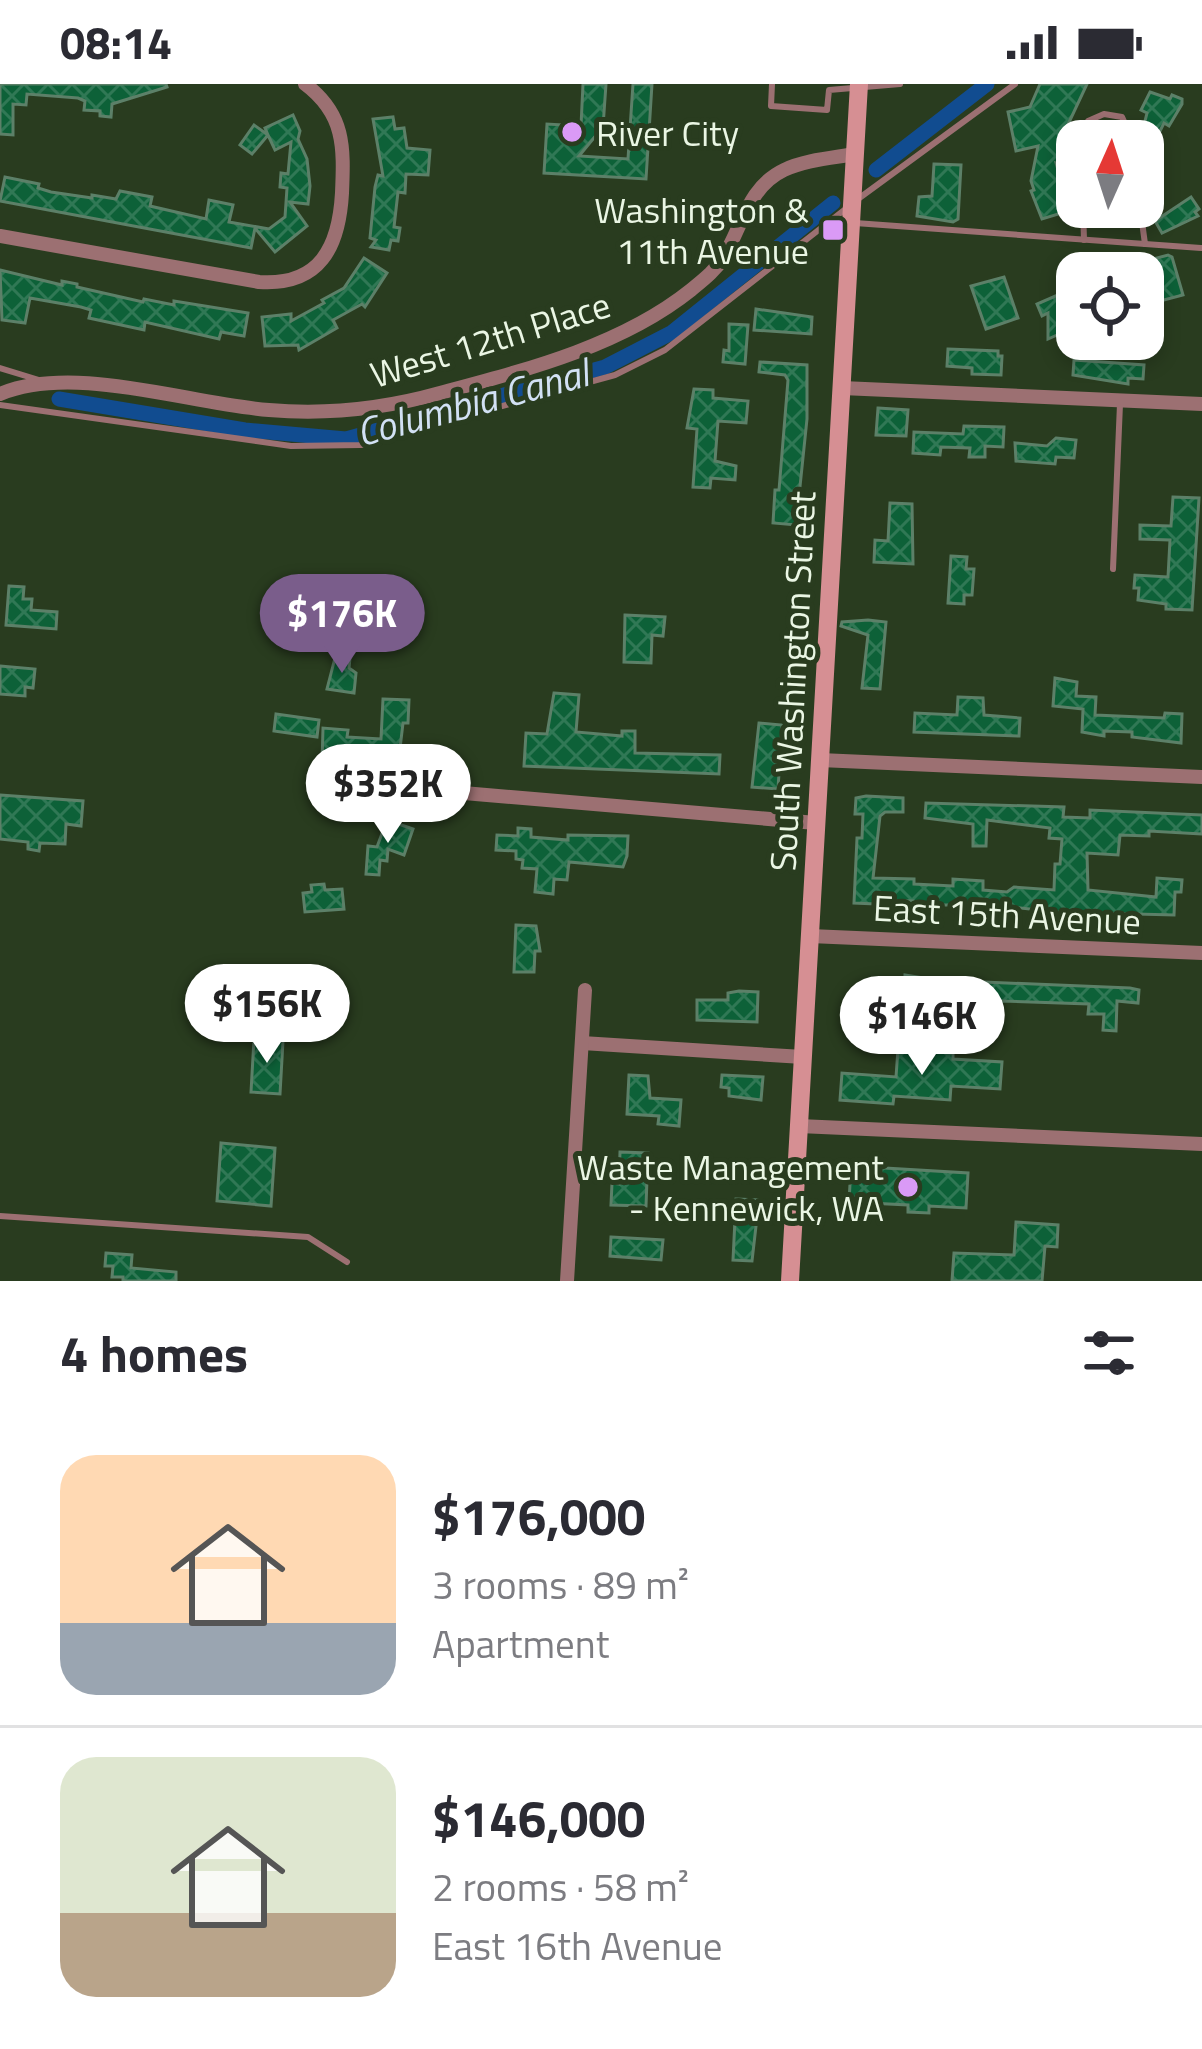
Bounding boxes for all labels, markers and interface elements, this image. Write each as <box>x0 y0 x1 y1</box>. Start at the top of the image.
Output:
text: 08:14 <box>60 8 172 76</box>
place label: River City <box>596 105 739 160</box>
marker: River City <box>559 119 585 145</box>
north arrow <box>1056 120 1164 228</box>
map controls <box>1056 120 1164 360</box>
place label: Washington & 11th Avenue <box>594 182 809 278</box>
marker: Washington & 11th Avenue <box>820 217 846 243</box>
button: locate <box>1056 252 1164 360</box>
street label: West 12th Place <box>363 276 617 402</box>
water label: Columbia Canal <box>349 341 599 461</box>
street label: South Washington Street <box>755 489 829 872</box>
pin: $176K <box>258 574 426 676</box>
text: $176K <box>287 583 397 642</box>
pin: $352K <box>304 744 472 846</box>
text: $352K <box>333 753 443 812</box>
street label: East 15th Avenue <box>872 880 1142 948</box>
pin: $156K <box>183 964 351 1066</box>
text: $156K <box>212 973 322 1032</box>
pin: $146K <box>838 976 1006 1078</box>
text: $146K <box>867 985 977 1044</box>
place label: Waste Management - Kennewick, WA <box>577 1139 884 1235</box>
marker: Waste Management - Kennewick, WA <box>895 1174 921 1200</box>
text: 4 homes <box>60 1314 248 1392</box>
icon: filters <box>1076 1320 1142 1386</box>
text: $176,000 <box>432 1477 645 1555</box>
icon: home <box>156 1503 300 1647</box>
text: 3 rooms · 89 m² <box>432 1555 689 1614</box>
text: Apartment <box>432 1614 609 1673</box>
text: $146,000 <box>432 1779 645 1857</box>
icon: home <box>156 1805 300 1949</box>
text: 2 rooms · 58 m² <box>432 1857 689 1916</box>
text: East 16th Avenue <box>432 1916 722 1975</box>

